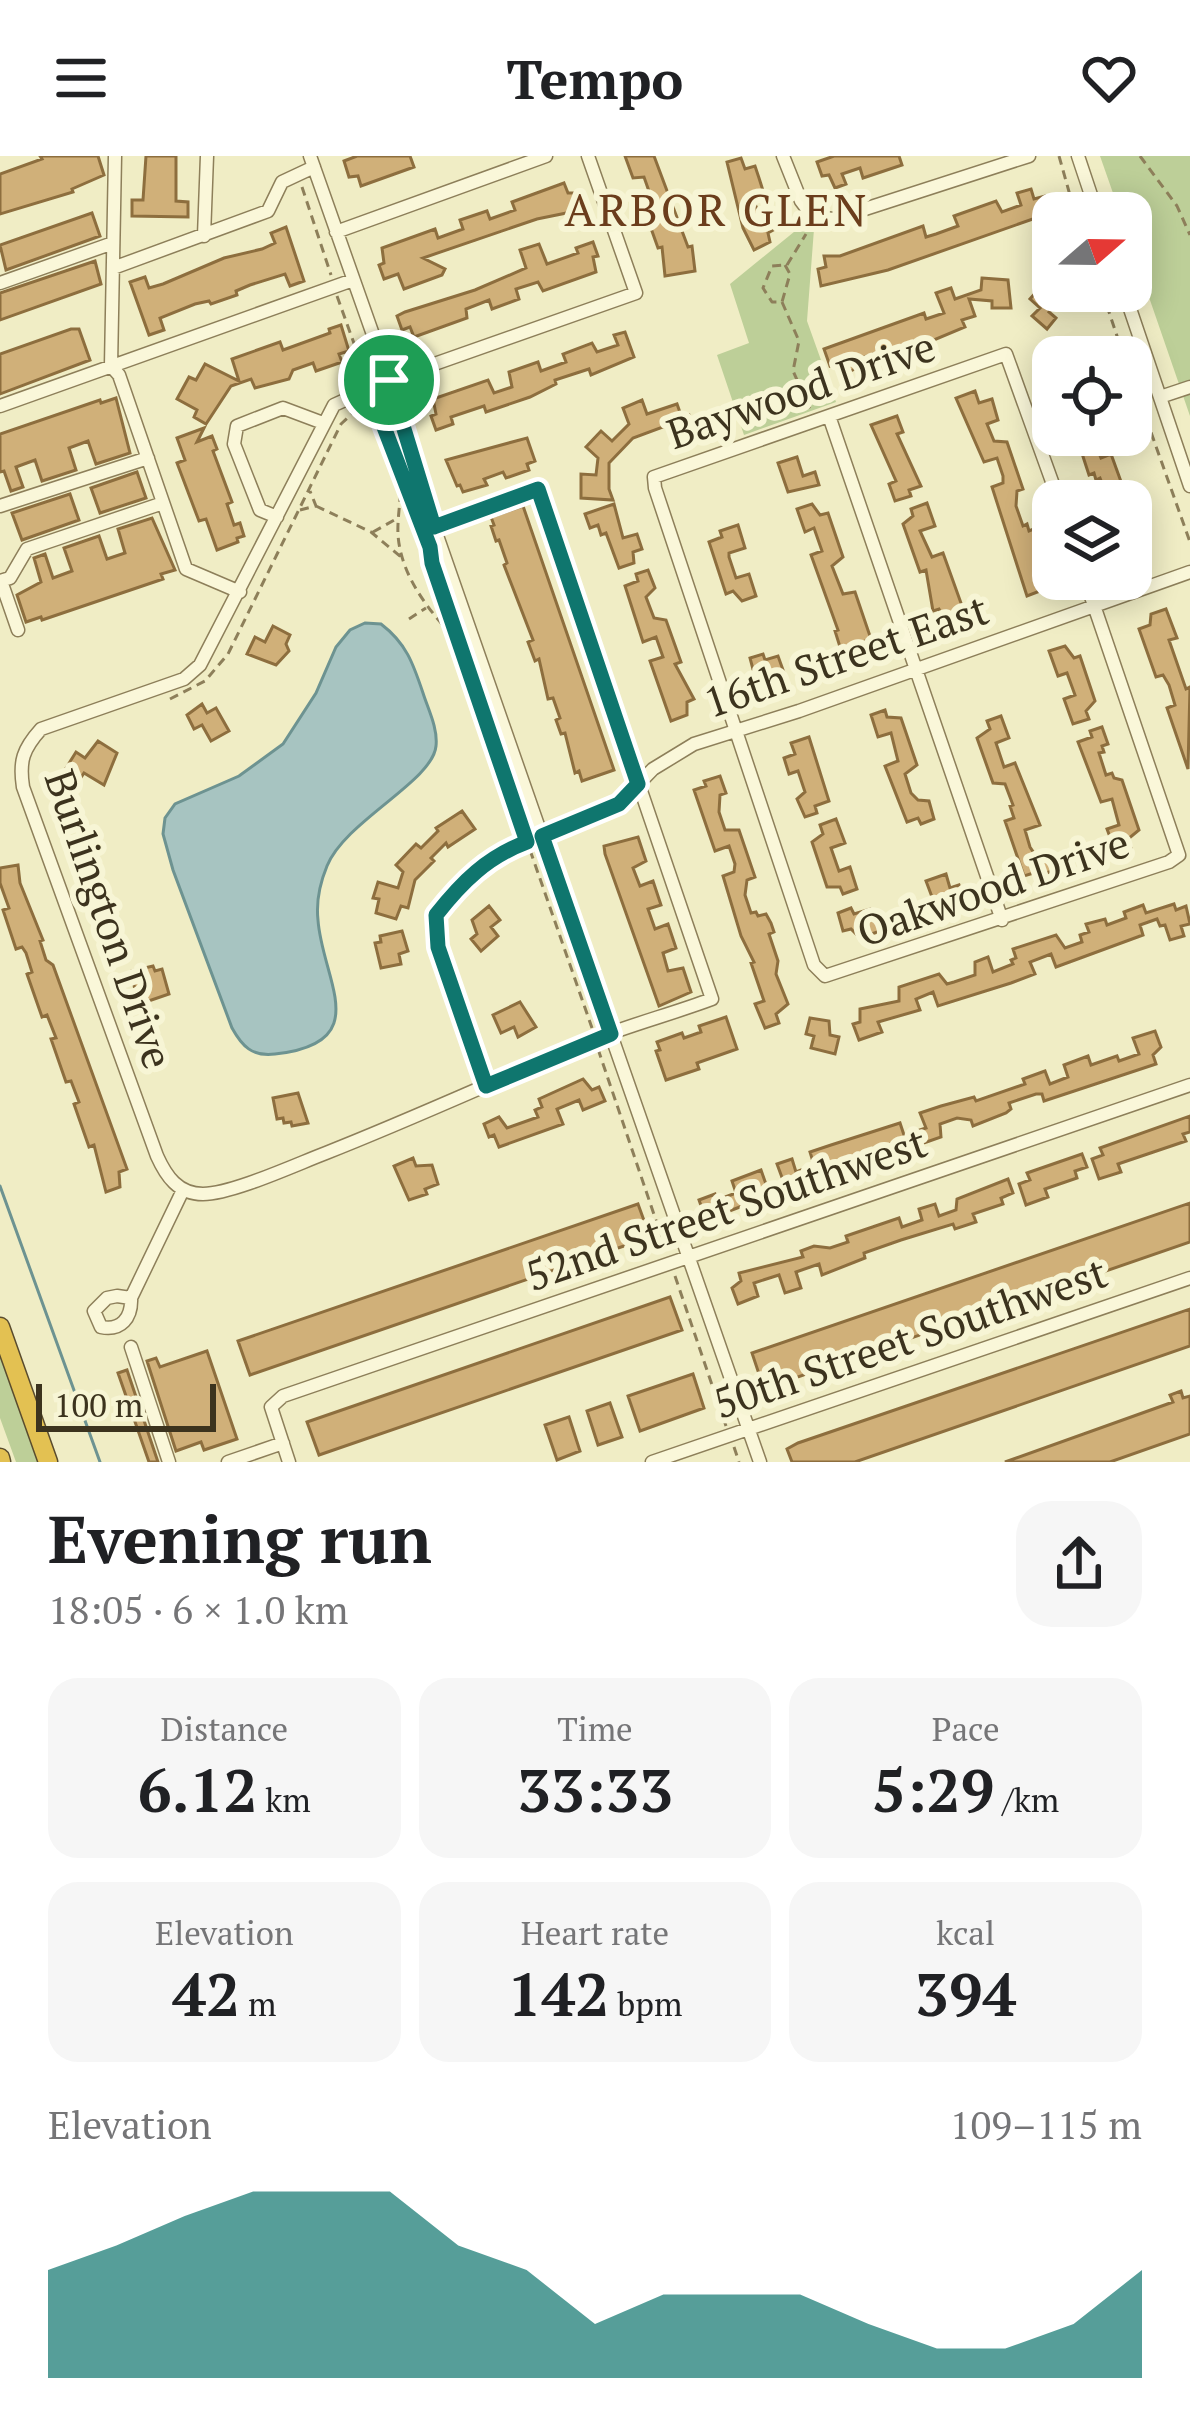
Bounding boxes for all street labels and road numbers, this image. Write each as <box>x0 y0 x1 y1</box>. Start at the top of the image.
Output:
street label: Baywood Drive <box>659 317 942 461</box>
street label: 16th Street East <box>696 580 996 730</box>
street label: Burlington Drive <box>33 762 187 1076</box>
street label: Oakwood Drive <box>849 813 1136 959</box>
street label: 52nd Street Southwest <box>518 1113 934 1303</box>
street label: 50th Street Southwest <box>706 1243 1114 1431</box>

